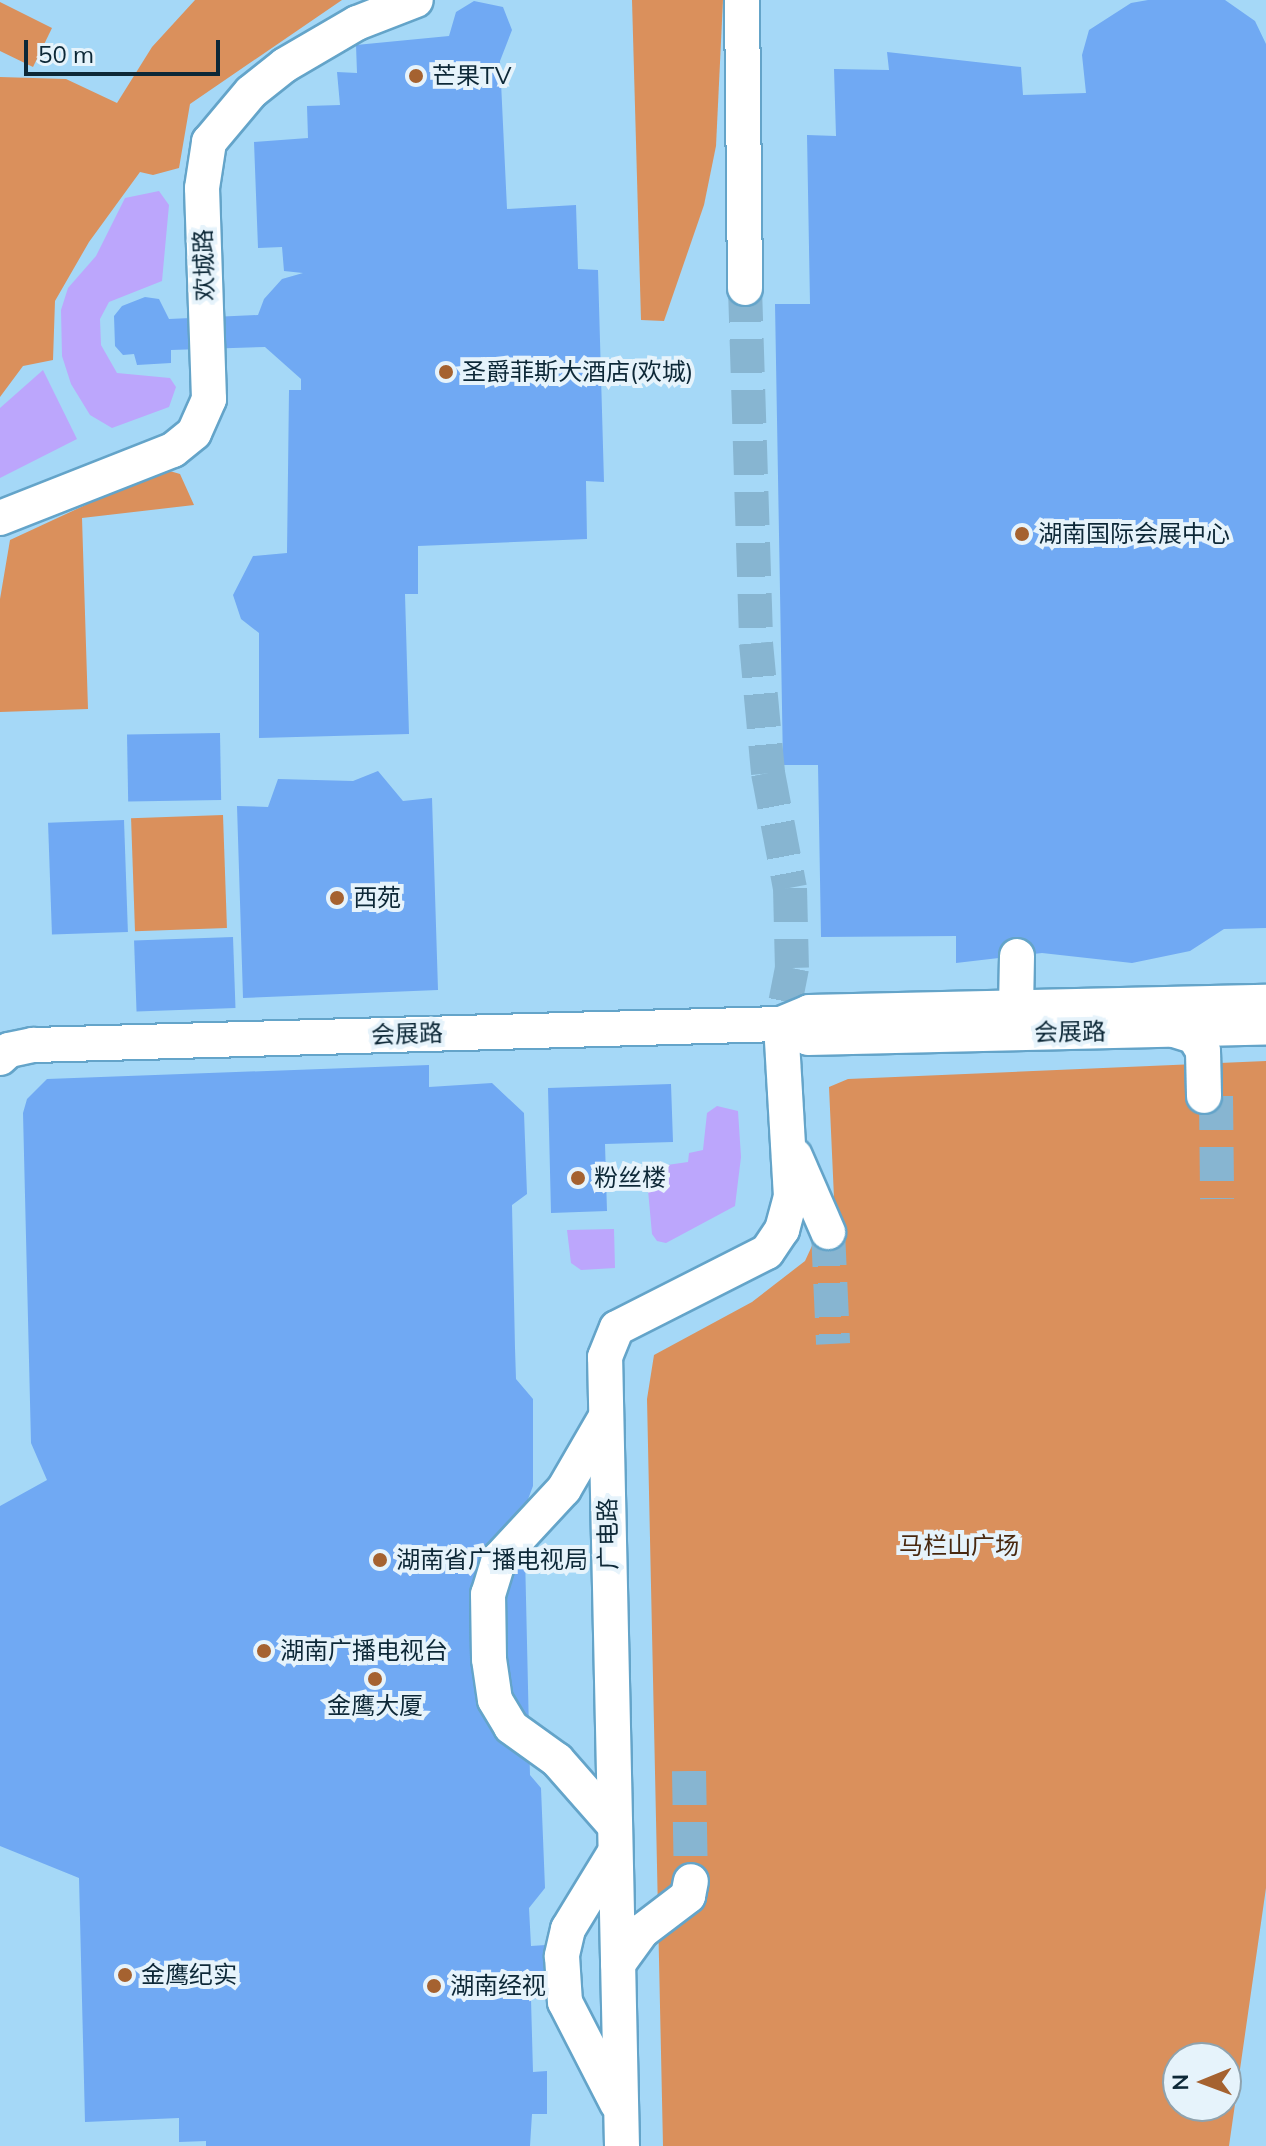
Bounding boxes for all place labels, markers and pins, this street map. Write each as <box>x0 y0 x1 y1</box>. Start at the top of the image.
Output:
place label: 芒果TV <box>432 62 512 90</box>
marker: 芒果TV <box>407 67 425 85</box>
place label: 圣爵菲斯大酒店(欢城) <box>462 358 693 386</box>
marker: 圣爵菲斯大酒店(欢城) <box>437 363 455 381</box>
place label: 湖南国际会展中心 <box>1038 520 1230 548</box>
marker: 湖南国际会展中心 <box>1013 525 1031 543</box>
place label: 西苑 <box>353 884 401 912</box>
marker: 西苑 <box>328 889 346 907</box>
place label: 粉丝楼 <box>594 1164 666 1192</box>
marker: 粉丝楼 <box>569 1169 587 1187</box>
place label: 湖南省广播电视局 <box>396 1546 588 1574</box>
marker: 湖南省广播电视局 <box>371 1551 389 1569</box>
place label: 湖南广播电视台 <box>280 1637 448 1665</box>
marker: 湖南广播电视台 <box>255 1642 273 1660</box>
marker: 金鹰大厦 <box>366 1670 384 1688</box>
place label: 金鹰大厦 <box>327 1692 423 1720</box>
place label: 金鹰纪实 <box>141 1961 237 1989</box>
marker: 金鹰纪实 <box>116 1966 134 1984</box>
place label: 湖南经视 <box>450 1972 546 2000</box>
marker: 湖南经视 <box>425 1977 443 1995</box>

